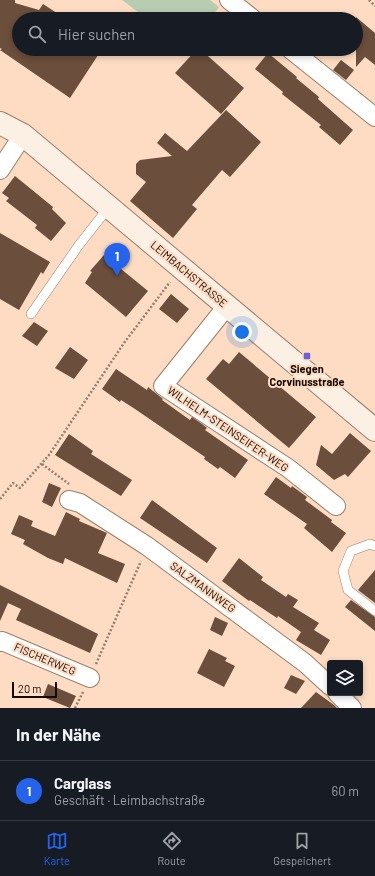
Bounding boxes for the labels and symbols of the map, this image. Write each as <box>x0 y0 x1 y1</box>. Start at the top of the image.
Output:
street label: LEIMBACHSTRASSE <box>148 238 231 310</box>
pin: 1 <box>104 243 130 276</box>
your location <box>232 322 252 342</box>
marker: Siegen Corvinusstraße <box>302 351 312 361</box>
place label: Siegen Corvinusstraße <box>269 362 345 388</box>
street label: WILHELM-STEINSEIFER-WEG <box>165 383 291 474</box>
street label: SALZMANNWEG <box>168 559 238 615</box>
street label: FISCHERWEG <box>12 640 78 677</box>
scale bar <box>12 680 57 699</box>

